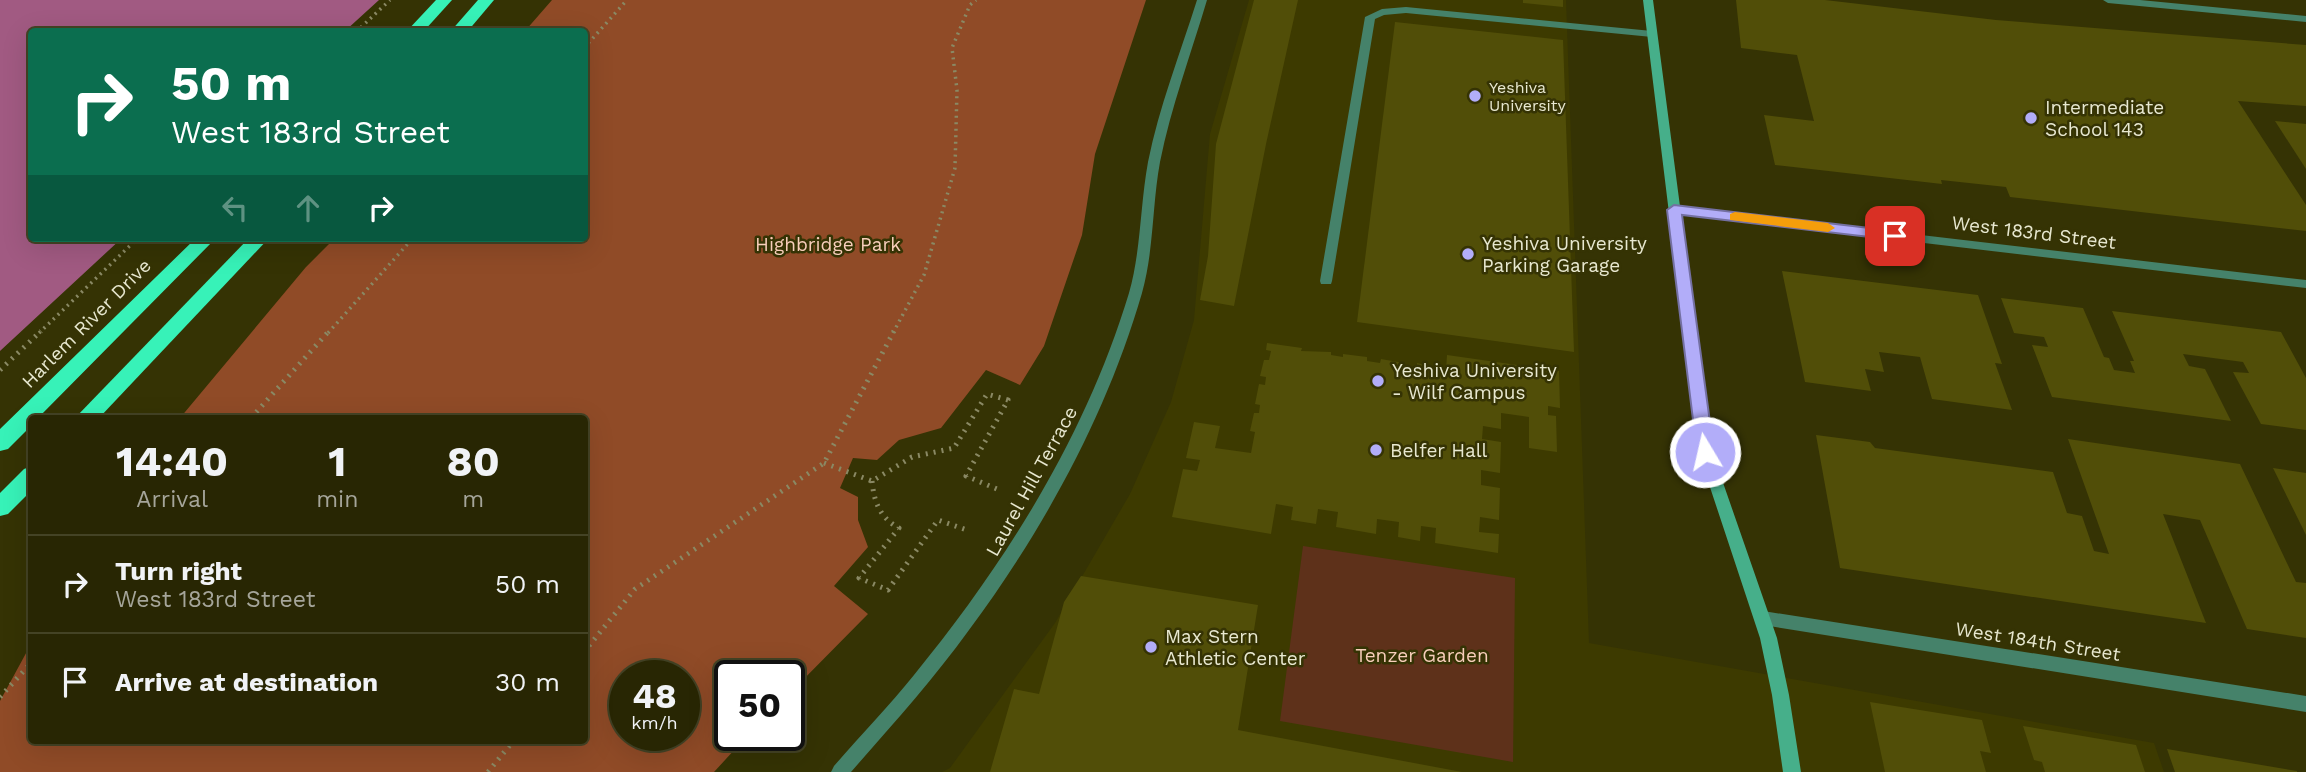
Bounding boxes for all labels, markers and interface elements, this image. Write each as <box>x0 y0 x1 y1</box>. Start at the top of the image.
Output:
text: 50 m <box>171 54 291 112</box>
icon: right <box>56 56 147 147</box>
place label: Yeshiva University <box>1489 78 1567 115</box>
marker: Yeshiva University <box>1467 88 1483 104</box>
place label: Intermediate School 143 <box>2045 96 2164 141</box>
marker: Intermediate School 143 <box>2023 110 2039 126</box>
text: West 183rd Street <box>171 113 450 151</box>
icon: left <box>216 189 254 227</box>
icon: ahead <box>289 189 327 227</box>
icon: right <box>362 189 400 227</box>
pin <box>1865 206 1925 266</box>
street label: West 183rd Street <box>1950 211 2118 254</box>
icon: arrive <box>1876 217 1914 255</box>
place label: Yeshiva University Parking Garage <box>1482 232 1647 277</box>
park label: Highbridge Park <box>755 233 901 256</box>
marker: Yeshiva University Parking Garage <box>1460 246 1476 262</box>
street label: Harlem River Drive <box>17 254 156 393</box>
place label: Yeshiva University - Wilf Campus <box>1392 359 1557 404</box>
marker: Yeshiva University - Wilf Campus <box>1370 373 1386 389</box>
street label: Laurel Hill Terrace <box>981 402 1082 560</box>
position arrow <box>1668 415 1742 489</box>
text: 14:40 <box>116 437 228 486</box>
text: 1 <box>328 437 346 486</box>
text: 80 <box>447 437 500 486</box>
place label: Belfer Hall <box>1390 439 1488 462</box>
marker: Belfer Hall <box>1368 442 1384 458</box>
text: Arrival <box>136 486 208 513</box>
text: min <box>316 486 358 513</box>
text: m <box>462 486 484 513</box>
text: Turn right <box>115 556 242 586</box>
icon: right <box>56 565 94 603</box>
text: 50 m <box>495 569 560 599</box>
text: West 183rd Street <box>115 586 315 613</box>
street label: West 184th Street <box>1954 617 2122 666</box>
place label: Max Stern Athletic Center <box>1165 625 1306 670</box>
marker: Max Stern Athletic Center <box>1143 639 1159 655</box>
park label: Tenzer Garden <box>1355 644 1489 667</box>
speed limit sign: 50 <box>714 660 805 751</box>
icon: arrive <box>56 663 94 701</box>
text: Arrive at destination <box>115 667 378 697</box>
text: 30 m <box>495 667 560 697</box>
text: 48 <box>632 675 677 717</box>
text: km/h <box>631 712 678 733</box>

